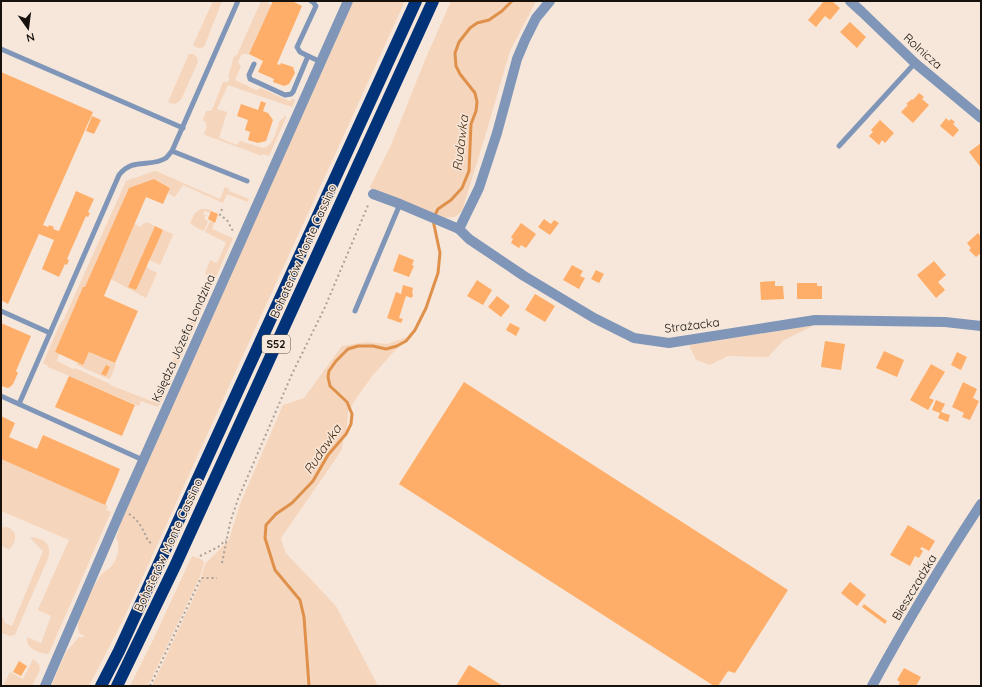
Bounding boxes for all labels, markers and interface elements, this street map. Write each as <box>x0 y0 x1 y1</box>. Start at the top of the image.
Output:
north arrow <box>8 8 48 48</box>
text: N <box>25 30 36 45</box>
street label: Rolnicza <box>901 30 945 72</box>
water label: Rudawka <box>449 113 472 172</box>
street label: Bohaterów Monte Cassino <box>267 182 339 320</box>
street label: Księdza Józefa Londzina <box>148 272 218 404</box>
street label: Strażacka <box>664 314 720 336</box>
road number: S52 <box>262 335 290 353</box>
water label: Rudawka <box>300 420 345 477</box>
street label: Bohaterów Monte Cassino <box>130 476 206 614</box>
street label: Bieszczadzka <box>888 551 940 623</box>

